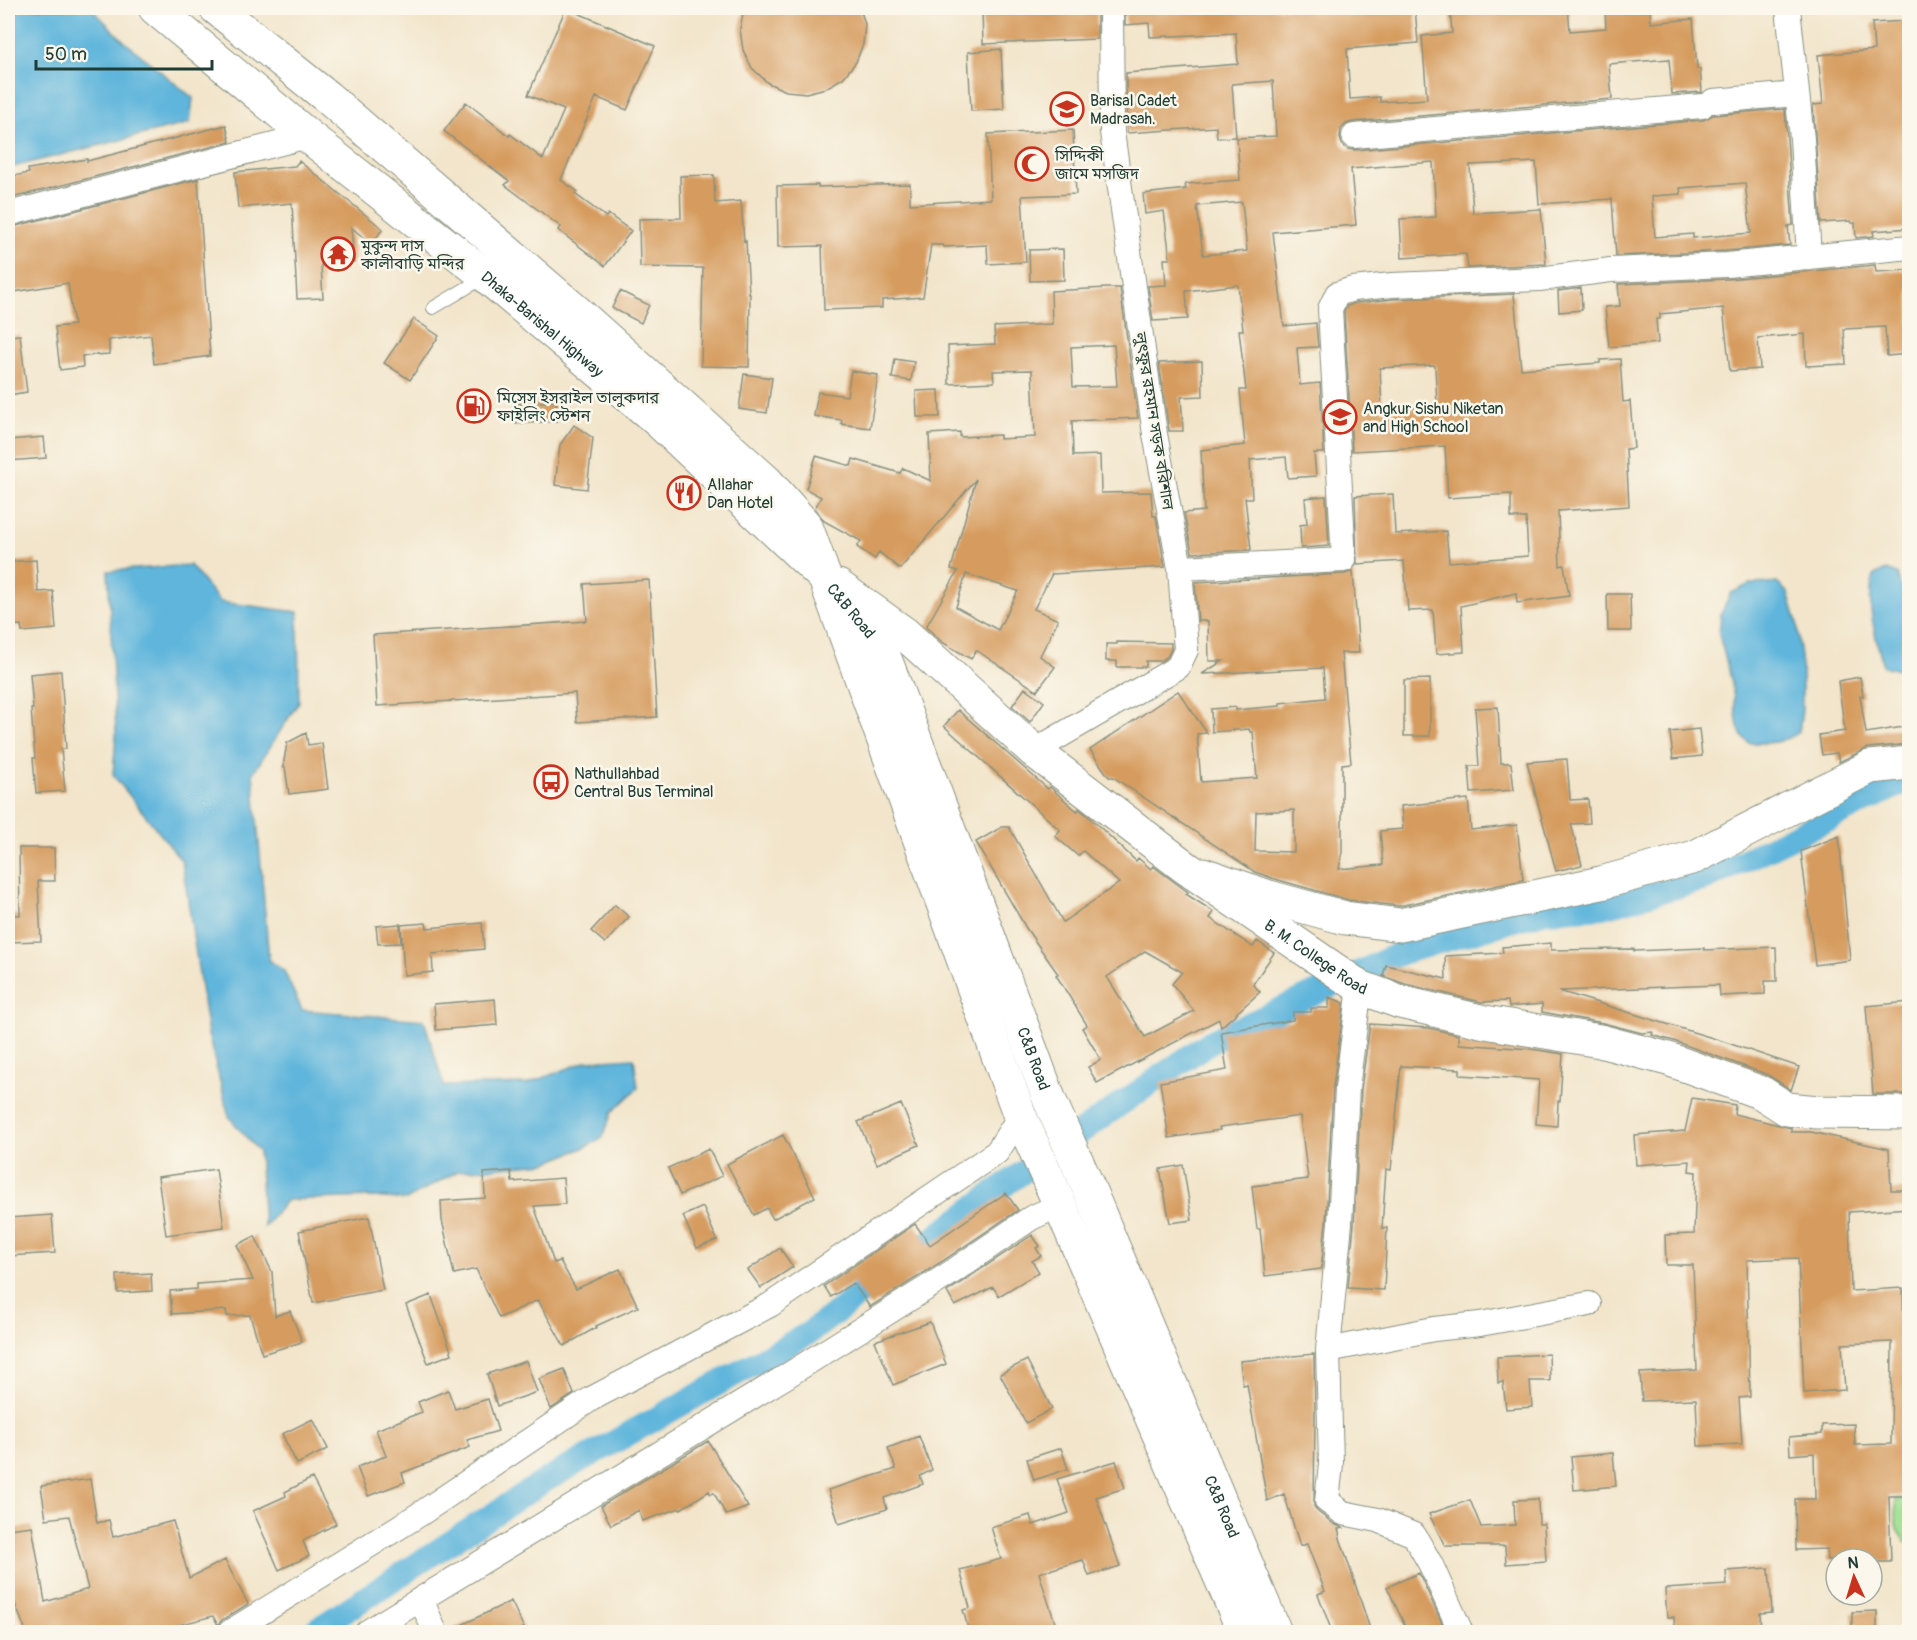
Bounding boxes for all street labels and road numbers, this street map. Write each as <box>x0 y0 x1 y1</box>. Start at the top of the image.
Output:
street label: Dhaka-Barishal Highway <box>477 267 608 382</box>
street label: লুৎফুর রহমান সড়ক বরিশাল <box>1130 330 1178 512</box>
street label: C&B Road <box>822 579 879 643</box>
street label: B. M. College Road <box>1260 915 1370 1000</box>
street label: C&B Road <box>1012 1025 1054 1093</box>
street label: C&B Road <box>1199 1473 1243 1541</box>

